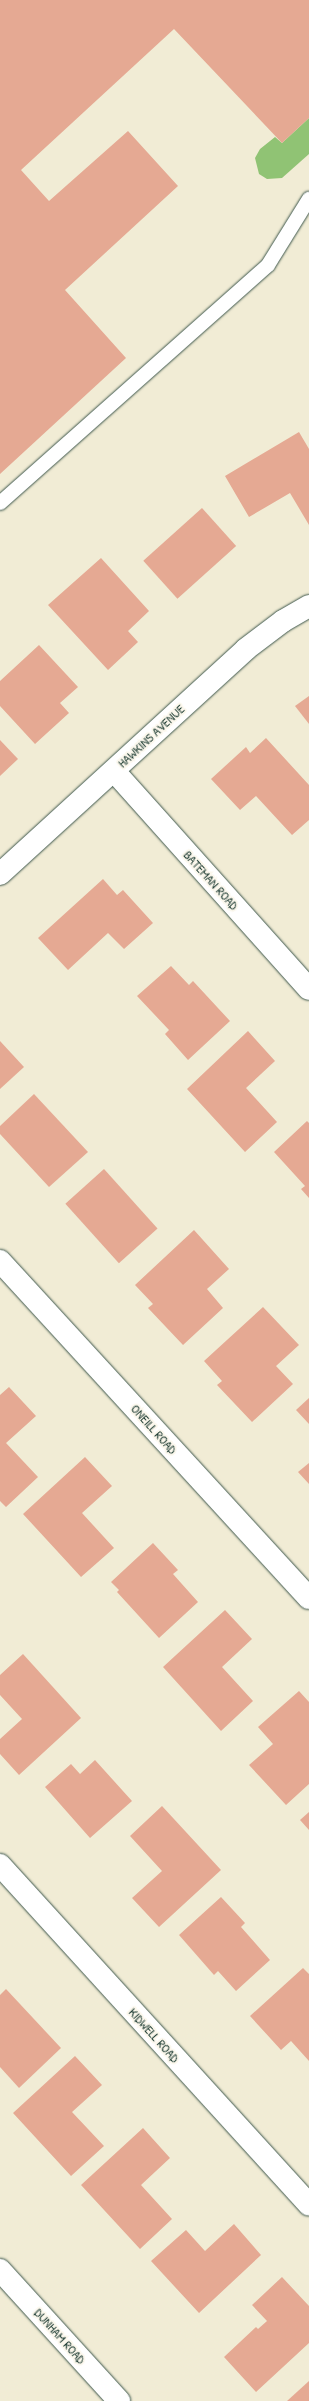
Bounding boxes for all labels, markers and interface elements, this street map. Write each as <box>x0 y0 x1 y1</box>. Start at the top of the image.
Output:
street label: HAWKINS AVENUE <box>114 701 188 771</box>
street label: BATEMAN ROAD <box>180 847 242 913</box>
street label: ONEILL ROAD <box>128 1401 180 1457</box>
street label: KIDWELL ROAD <box>125 2004 183 2066</box>
street label: DUNHAM ROAD <box>31 2305 89 2367</box>

